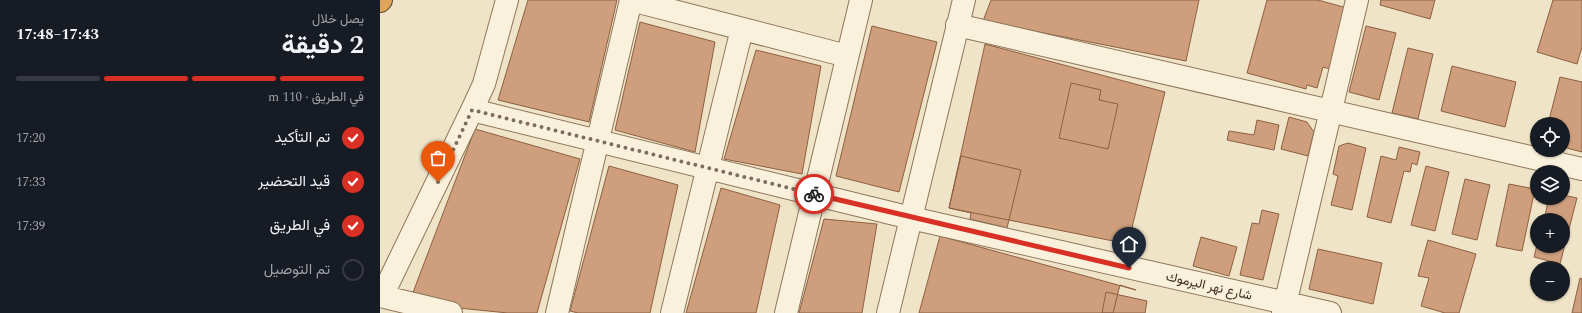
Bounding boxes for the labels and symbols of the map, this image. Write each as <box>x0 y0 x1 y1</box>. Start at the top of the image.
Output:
pin <box>421 141 455 182</box>
courier <box>794 174 834 214</box>
pin <box>1112 227 1146 268</box>
street label: شارع نهر اليرموك <box>1164 266 1254 306</box>

